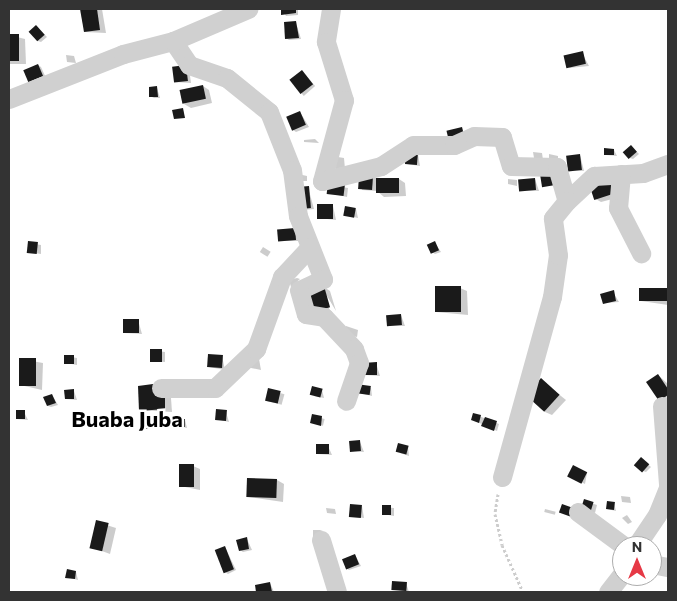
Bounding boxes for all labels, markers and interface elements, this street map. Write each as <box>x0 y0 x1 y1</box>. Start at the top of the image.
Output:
district label: Buaba Juba <box>71 406 183 432</box>
north arrow <box>612 536 662 586</box>
text: N <box>632 538 642 555</box>

